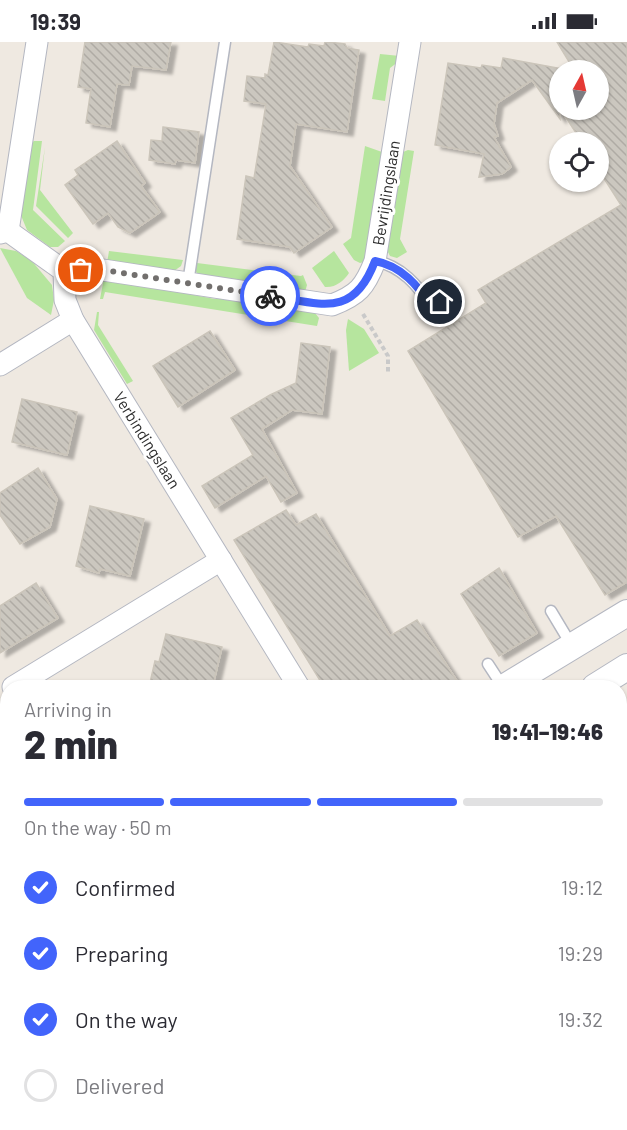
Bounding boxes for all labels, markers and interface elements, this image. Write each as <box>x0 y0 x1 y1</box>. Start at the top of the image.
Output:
text: 19:39 <box>30 8 81 34</box>
north arrow <box>549 60 609 120</box>
map controls <box>549 60 609 192</box>
button: locate <box>549 132 609 192</box>
street label: Bevrijdingslaan <box>368 139 403 247</box>
pin <box>55 244 106 295</box>
icon: bag <box>64 253 97 286</box>
courier <box>240 266 300 326</box>
pin <box>414 276 465 327</box>
icon: bike <box>254 280 287 313</box>
icon: home <box>423 285 456 318</box>
street label: Verbindingslaan <box>110 388 185 492</box>
text: Arriving in <box>24 697 112 721</box>
text: 19:41–19:46 <box>492 718 603 744</box>
text: 2 min <box>24 720 118 767</box>
text: On the way · 50 m <box>24 815 172 839</box>
icon: check <box>24 871 57 904</box>
text: Confirmed <box>75 874 175 900</box>
text: 19:12 <box>561 875 603 899</box>
icon: check <box>24 937 57 970</box>
text: Preparing <box>75 940 168 966</box>
text: 19:29 <box>558 941 603 965</box>
icon: check <box>24 1003 57 1036</box>
text: On the way <box>75 1006 178 1032</box>
text: 19:32 <box>558 1007 603 1031</box>
text: Delivered <box>75 1072 164 1098</box>

